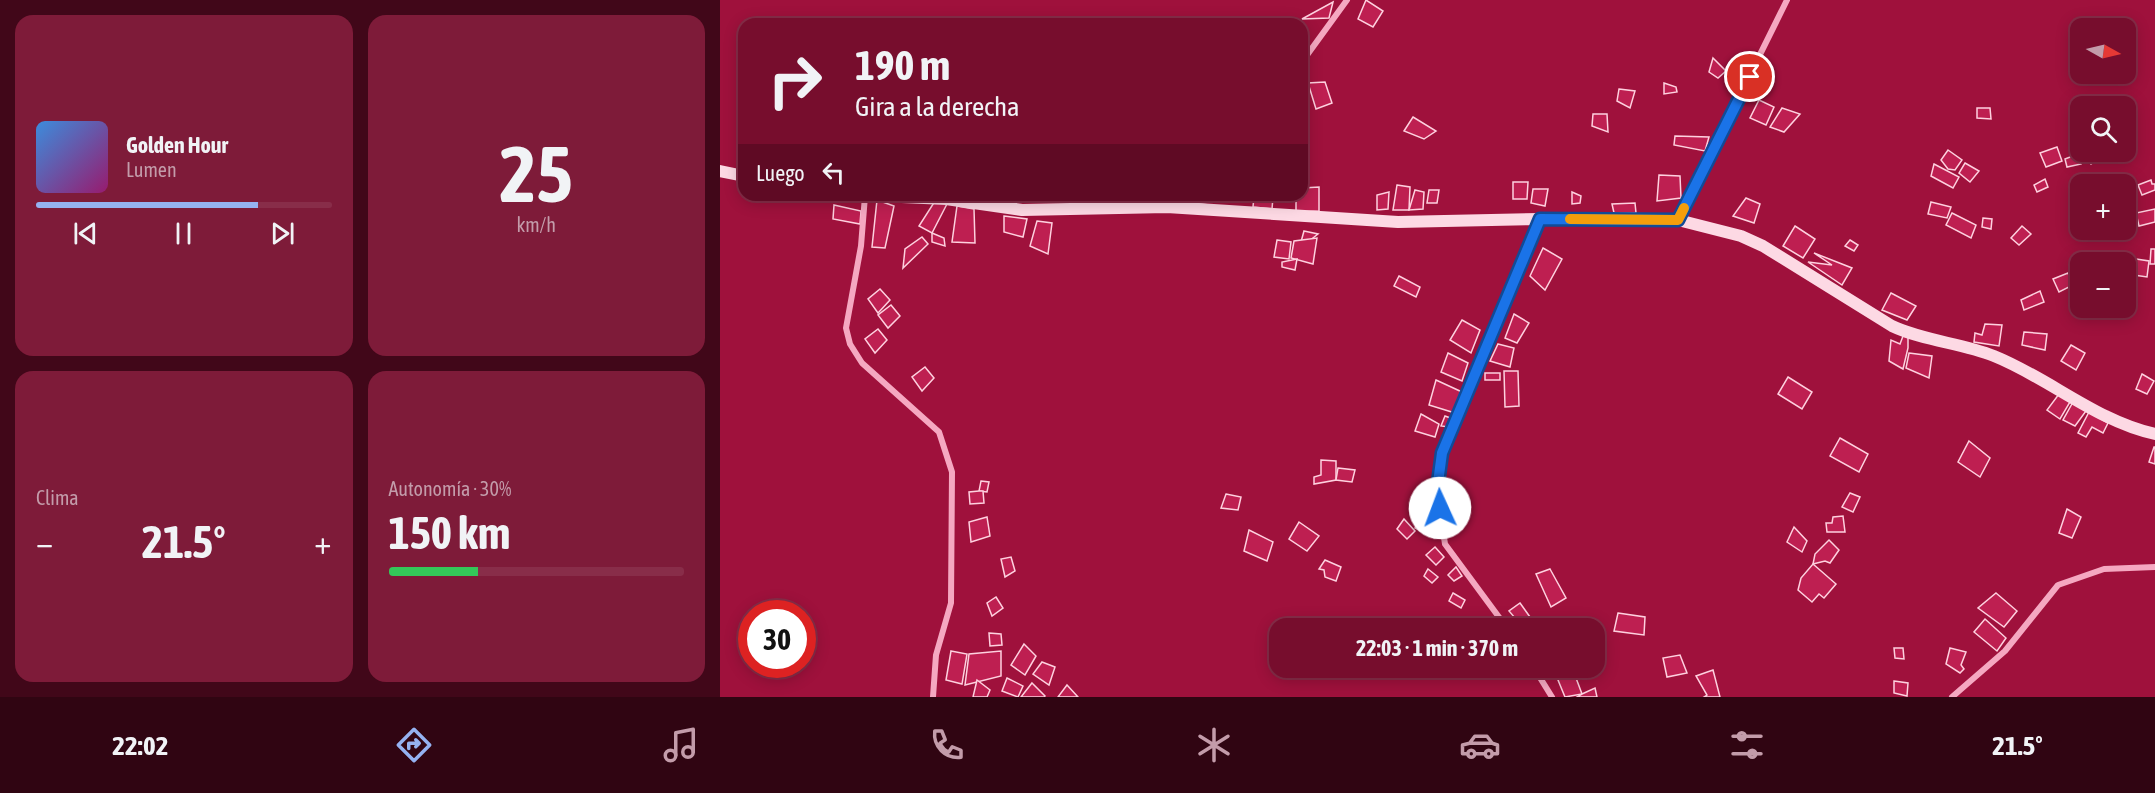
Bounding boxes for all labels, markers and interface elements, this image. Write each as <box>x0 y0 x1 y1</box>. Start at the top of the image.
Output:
north arrow <box>2070 18 2136 84</box>
map controls <box>2070 18 2136 318</box>
text: 190 m <box>855 41 950 89</box>
icon: right <box>756 42 834 120</box>
pin <box>1724 51 1775 102</box>
icon: arrive <box>1733 60 1766 93</box>
text: Gira a la derecha <box>855 91 1020 122</box>
button: search <box>2070 96 2136 162</box>
text: 25 <box>500 129 573 219</box>
text: Golden Hour <box>126 132 228 158</box>
icon: left <box>817 156 850 189</box>
text: Lumen <box>126 158 177 181</box>
text: Luego <box>756 160 805 186</box>
button: + <box>2070 174 2136 240</box>
text: km/h <box>516 213 556 236</box>
icon: previous <box>69 217 102 250</box>
icon: pause <box>167 217 200 250</box>
icon: next <box>266 217 299 250</box>
button: − <box>2070 252 2136 318</box>
position arrow <box>1408 476 1472 540</box>
text: Autonomía · 30% <box>389 477 511 500</box>
text: Clima <box>36 486 79 509</box>
text: 150 km <box>389 507 510 559</box>
text: 21.5° <box>142 516 226 568</box>
text: − <box>36 523 53 561</box>
text: + <box>314 523 331 561</box>
speed limit sign: 30 <box>738 600 816 678</box>
text: 22:03 · 1 min · 370 m <box>1356 635 1518 661</box>
icon: directions <box>393 724 435 766</box>
icon: music <box>660 724 702 766</box>
icon: phone <box>926 724 968 766</box>
icon: climate <box>1193 724 1235 766</box>
icon: car <box>1459 724 1501 766</box>
icon: filters <box>1726 724 1768 766</box>
text: 22:02 <box>112 730 168 761</box>
text: 21.5° <box>1992 730 2043 761</box>

